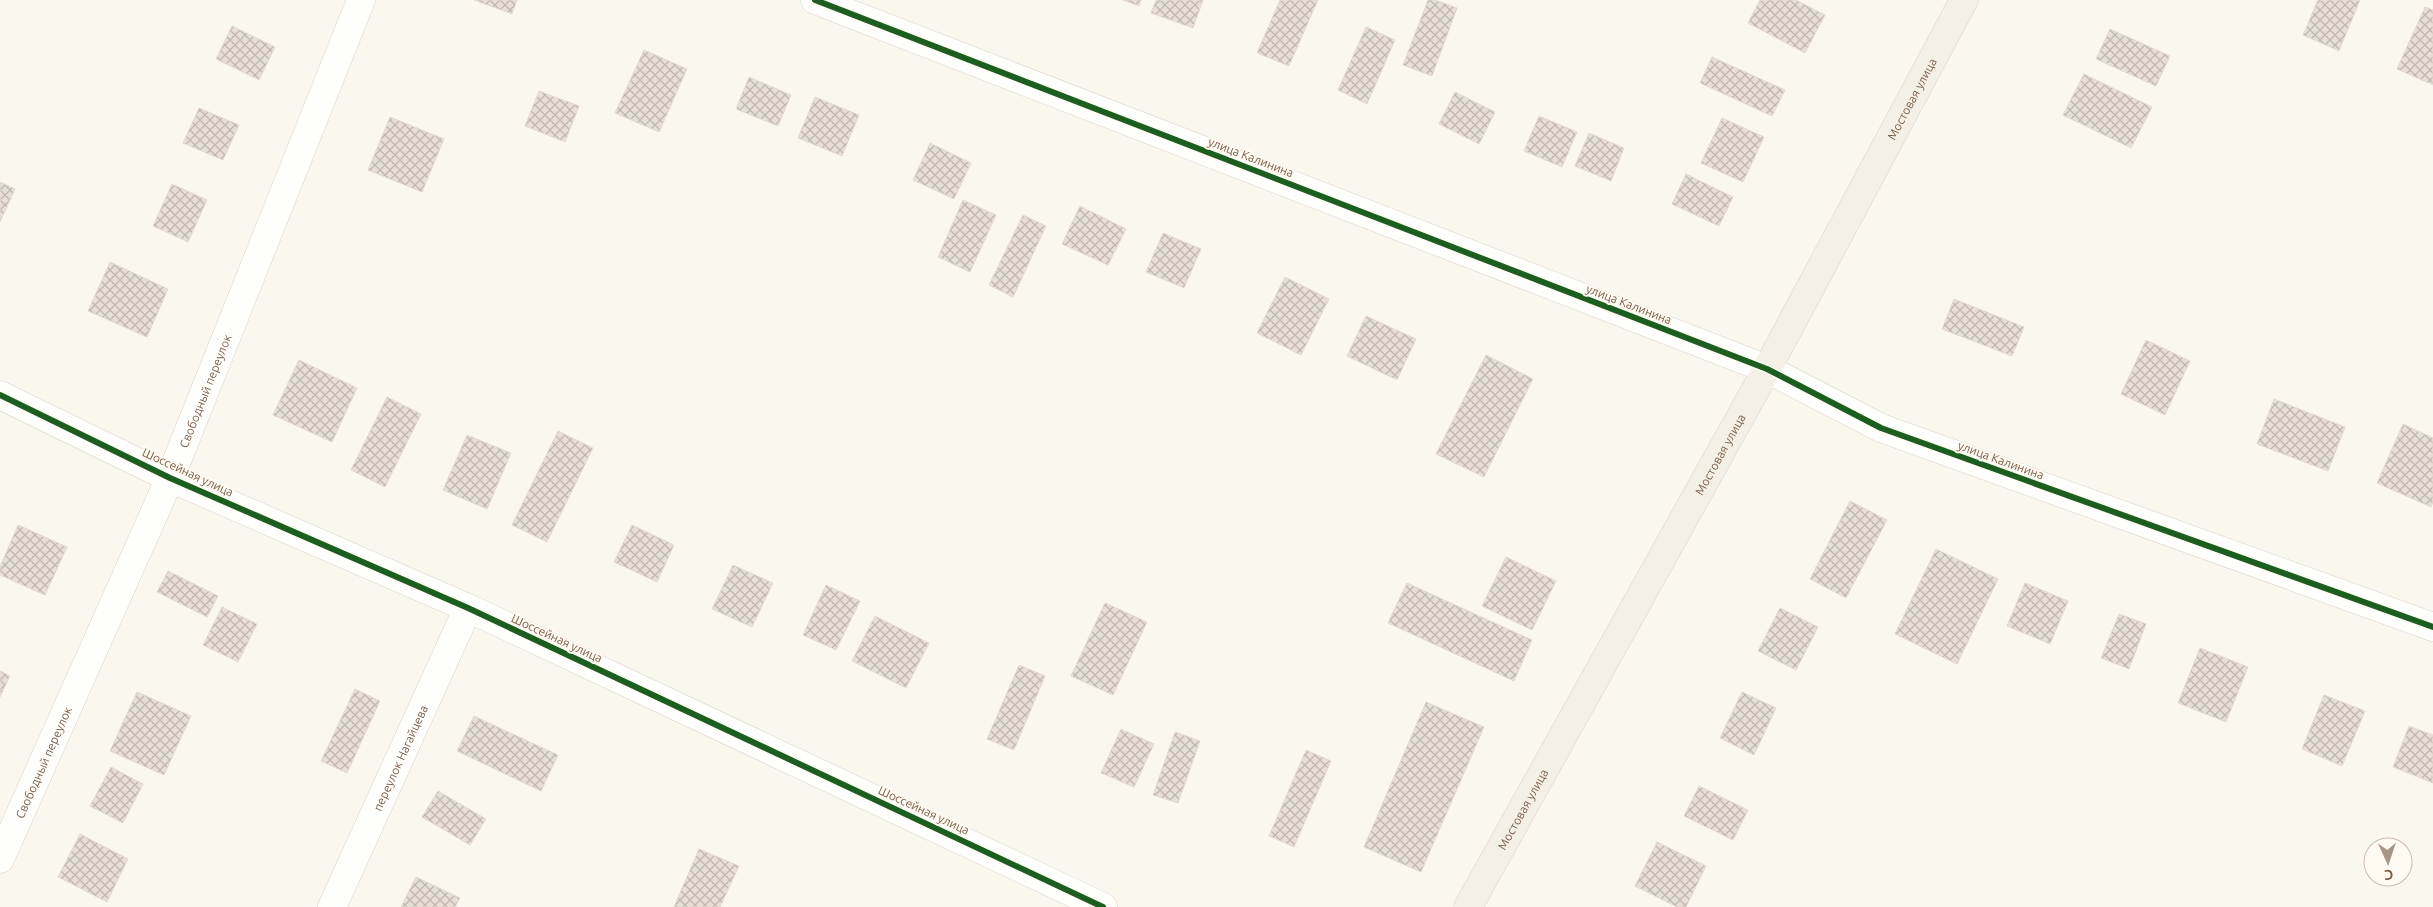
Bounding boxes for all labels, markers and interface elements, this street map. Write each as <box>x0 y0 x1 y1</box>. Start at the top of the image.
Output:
street label: Мостовая улица <box>1884 56 1938 142</box>
street label: улица Калинина <box>1206 135 1296 179</box>
street label: улица Калинина <box>1584 282 1674 326</box>
street label: Свободный переулок <box>176 332 233 449</box>
street label: Мостовая улица <box>1692 412 1747 497</box>
street label: улица Калинина <box>1956 438 2046 482</box>
street label: Шоссейная улица <box>140 445 236 499</box>
street label: Шоссейная улица <box>509 611 605 665</box>
street label: переулок Нагайцева <box>370 703 430 813</box>
street label: Свободный переулок <box>13 704 74 820</box>
street label: Мостовая улица <box>1495 766 1550 852</box>
street label: Шоссейная улица <box>876 783 972 837</box>
north arrow <box>2363 837 2413 887</box>
text: С <box>2384 867 2394 883</box>

